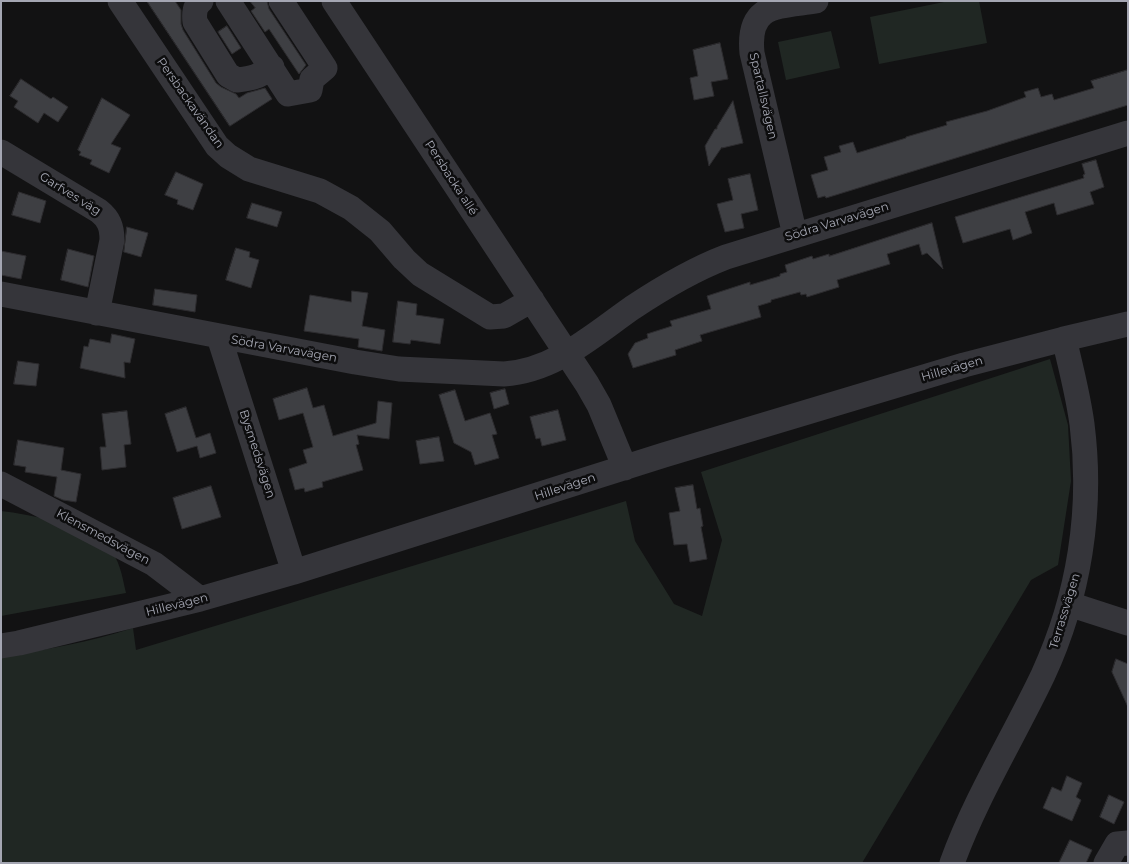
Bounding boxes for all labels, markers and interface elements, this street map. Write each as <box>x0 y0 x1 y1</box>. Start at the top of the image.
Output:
street label: Spartallsvägen <box>746 51 780 141</box>
street label: Persbackavändan <box>153 55 227 151</box>
street label: Persbacka allé <box>421 138 481 218</box>
street label: Garfves väg <box>37 169 103 219</box>
street label: Södra Varvavägen <box>783 199 891 245</box>
street label: Södra Varvavägen <box>230 333 338 365</box>
street label: Hillevägen <box>919 353 985 385</box>
street label: Bysmedsvägen <box>236 408 278 500</box>
street label: Hillevägen <box>533 470 597 504</box>
street label: Klensmedsvägen <box>54 506 152 568</box>
street label: Terrassvägen <box>1047 572 1083 650</box>
street label: Hillevägen <box>144 590 210 620</box>

